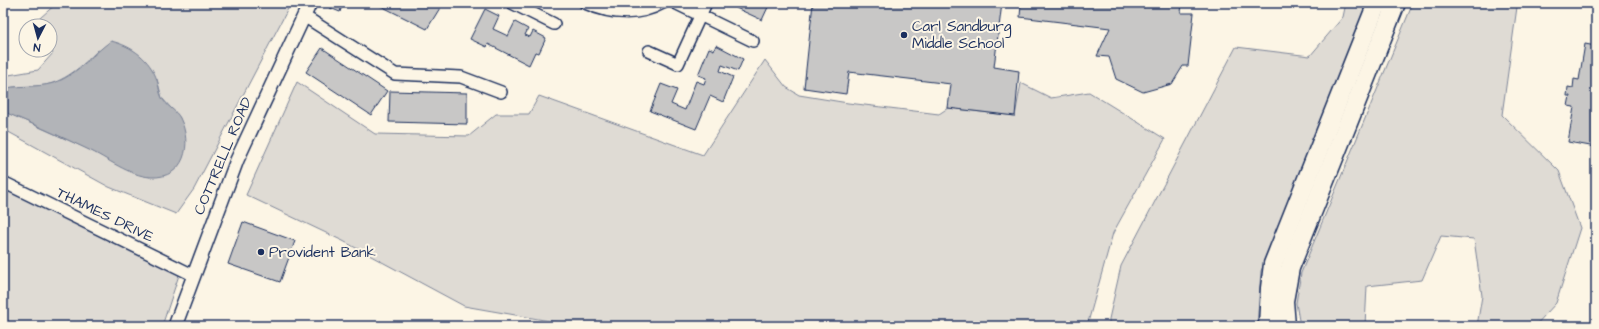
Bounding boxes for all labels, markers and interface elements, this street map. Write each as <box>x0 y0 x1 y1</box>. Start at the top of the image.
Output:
place label: Carl Sandburg Middle School <box>912 16 1012 54</box>
north arrow <box>18 18 58 58</box>
marker: Carl Sandburg Middle School <box>899 30 909 40</box>
text: N <box>33 40 41 55</box>
street label: COTTRELL ROAD <box>189 94 257 218</box>
street label: THAMES DRIVE <box>53 182 157 248</box>
place label: Provident Bank <box>269 242 376 263</box>
marker: Provident Bank <box>256 247 266 257</box>

